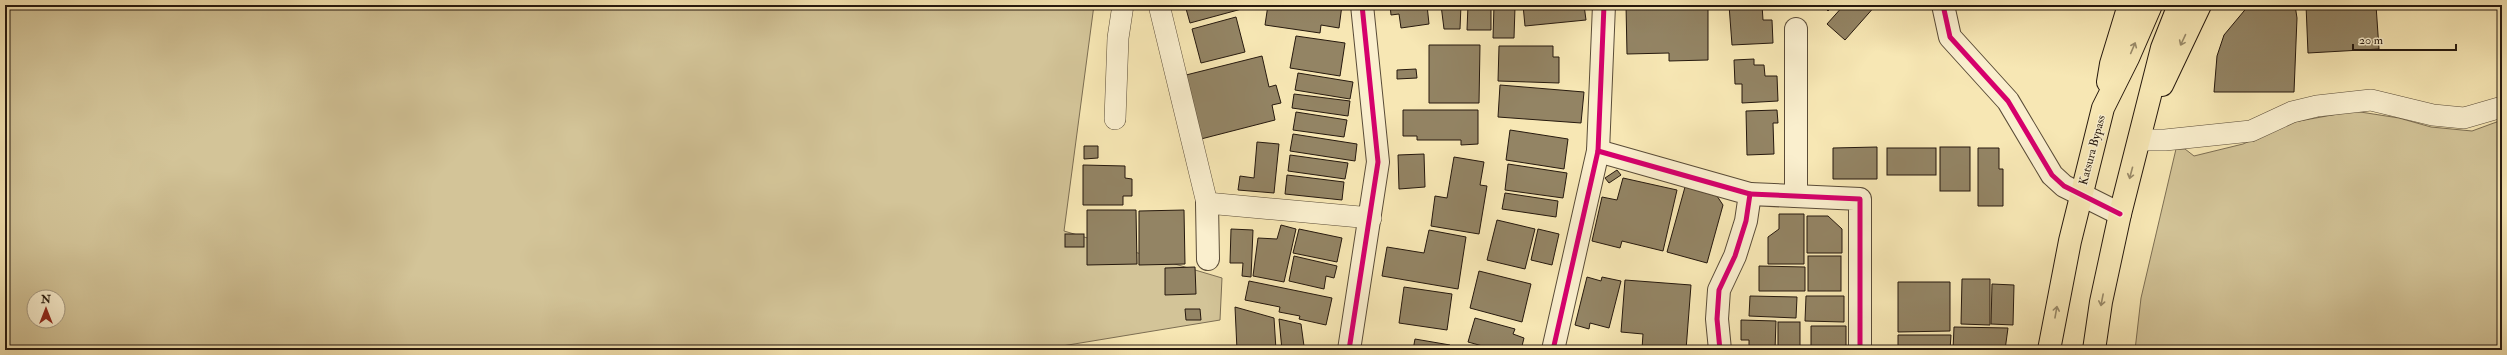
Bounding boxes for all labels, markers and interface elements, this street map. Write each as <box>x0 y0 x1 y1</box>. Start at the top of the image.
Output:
scale bar <box>2353 26 2456 52</box>
text: 20 m <box>2359 33 2384 48</box>
one-way arrow <box>2179 34 2186 46</box>
one-way arrow <box>2129 43 2137 55</box>
street label: Katsura Bypass <box>2076 114 2109 187</box>
one-way arrow <box>2127 166 2134 179</box>
north arrow <box>26 289 66 329</box>
text: N <box>40 293 52 306</box>
one-way arrow <box>2097 293 2105 306</box>
one-way arrow <box>2052 305 2060 318</box>

